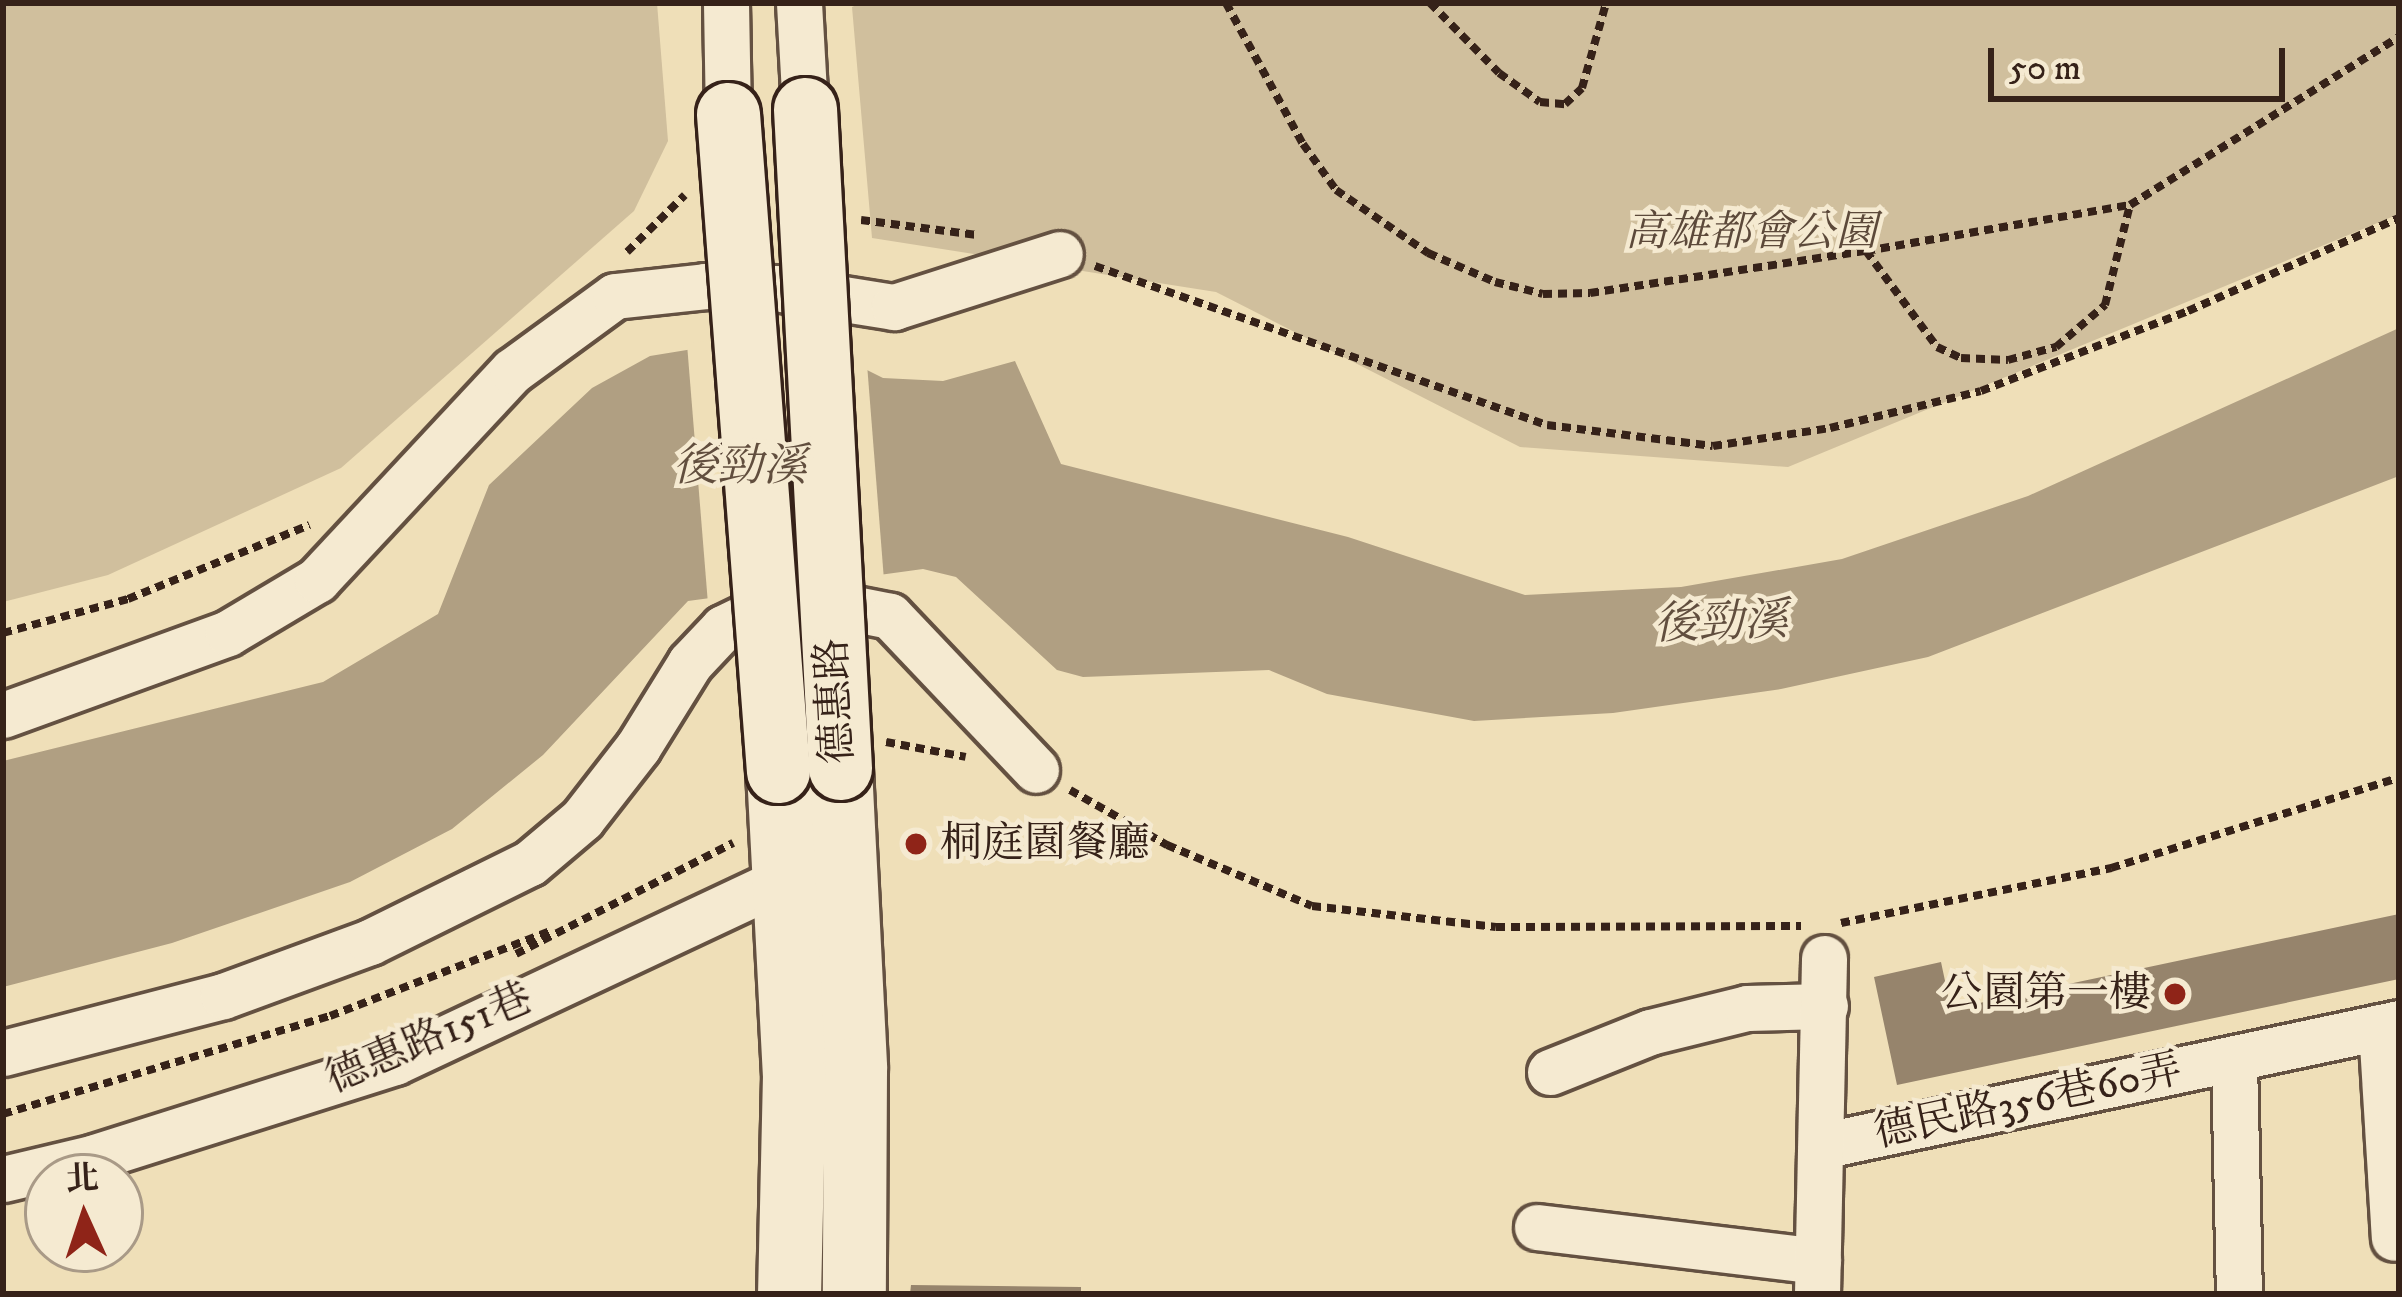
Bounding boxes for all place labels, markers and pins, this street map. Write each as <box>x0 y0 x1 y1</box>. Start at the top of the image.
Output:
place label: 桐庭園餐廳 <box>940 819 1150 869</box>
marker: 桐庭園餐廳 <box>903 831 929 857</box>
place label: 公園第一樓 <box>1941 969 2151 1019</box>
marker: 公園第一樓 <box>2162 981 2188 1007</box>

